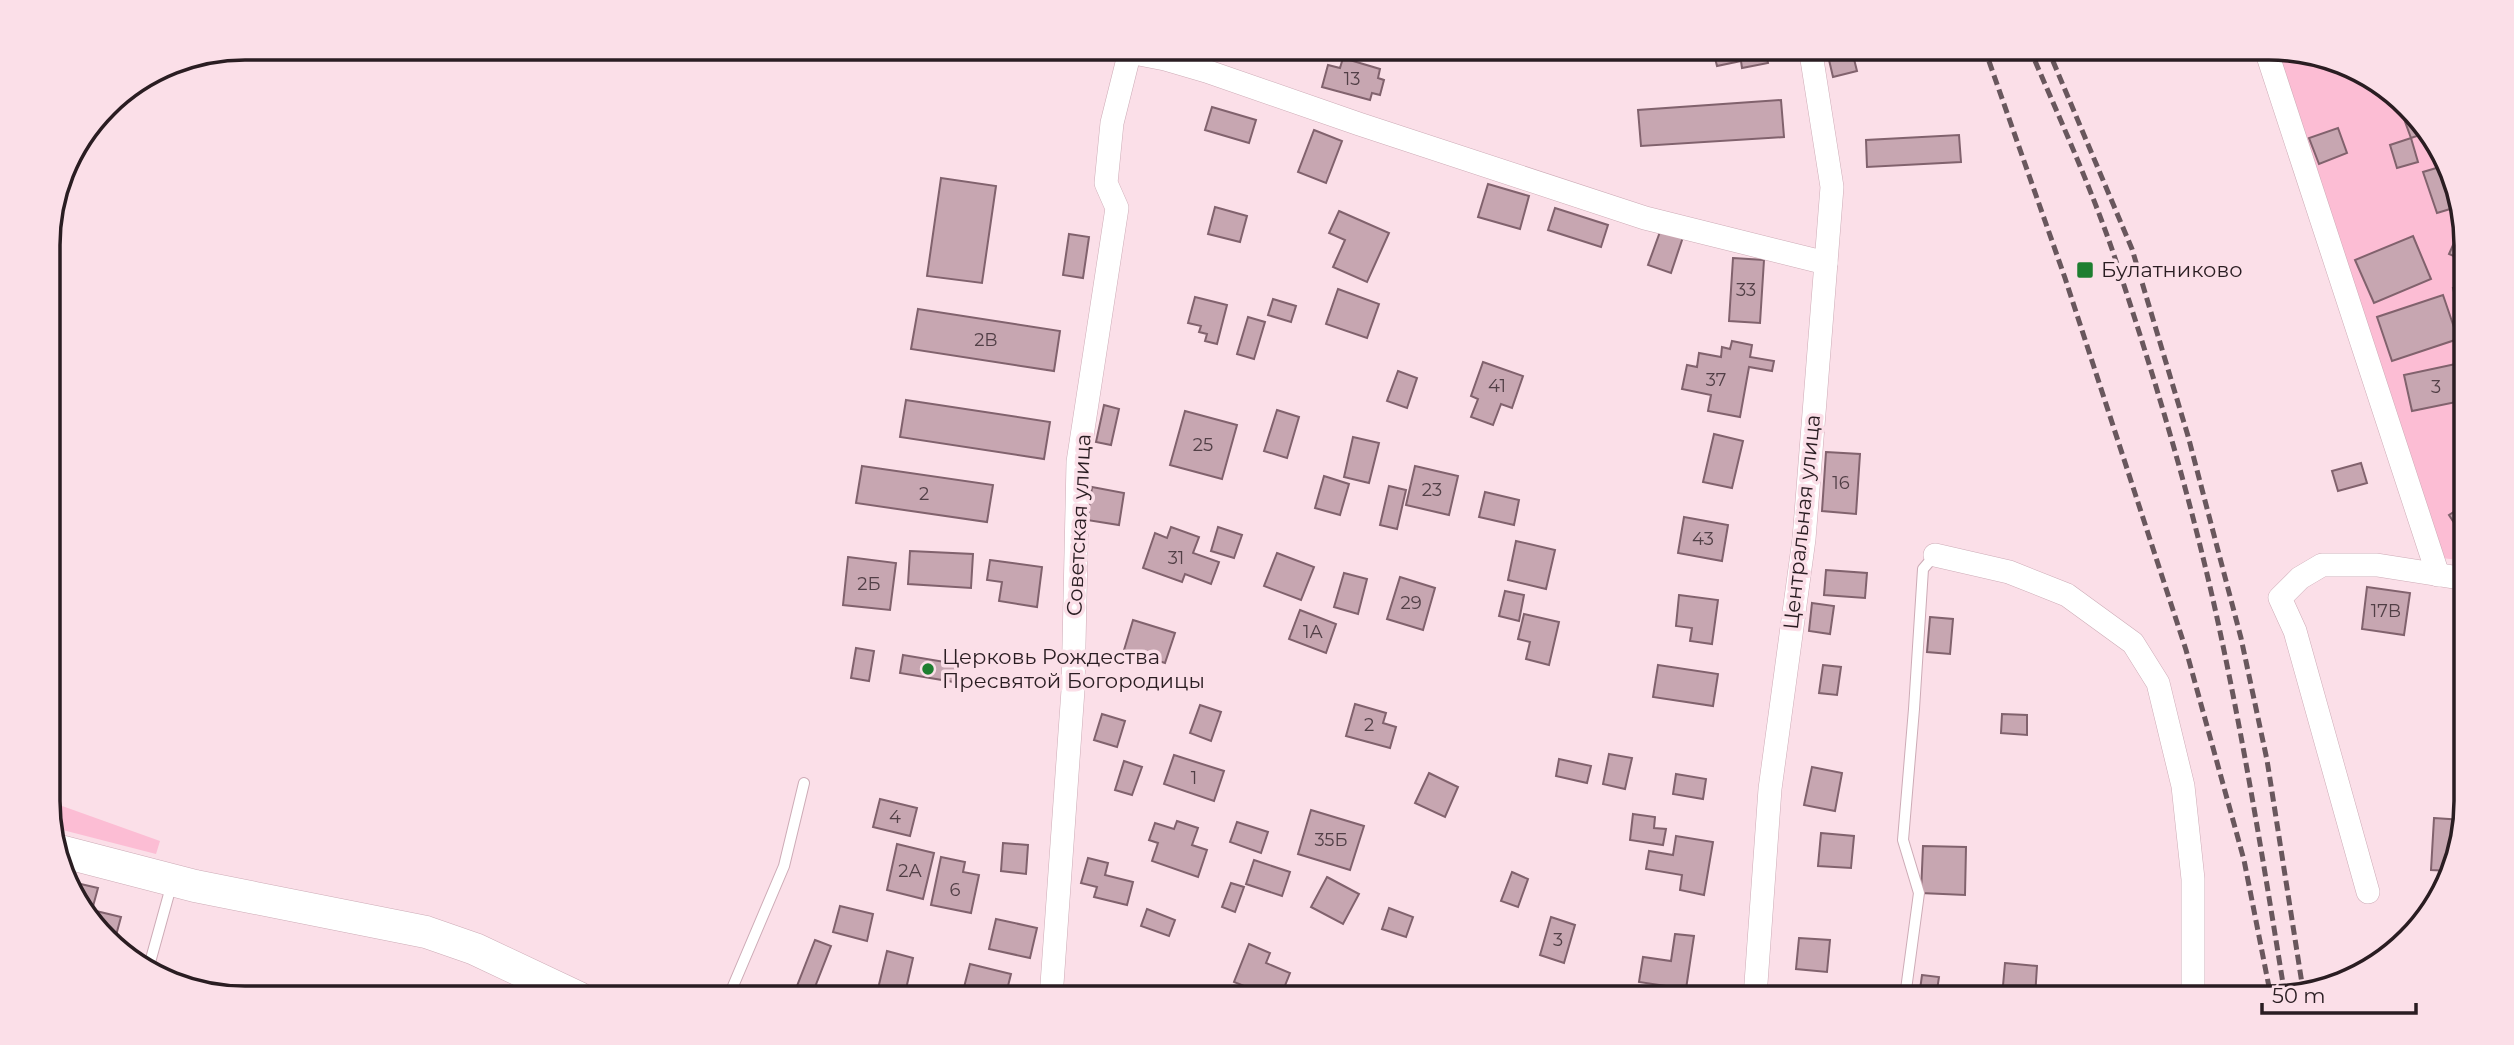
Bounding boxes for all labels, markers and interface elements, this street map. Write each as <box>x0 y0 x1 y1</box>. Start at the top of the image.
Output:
house number: 13 <box>1344 68 1360 90</box>
place label: Булатниково <box>2101 257 2243 282</box>
marker: Булатниково <box>2075 260 2095 280</box>
house number: 33 <box>1736 279 1756 301</box>
house number: 2В <box>974 329 998 351</box>
house number: 37 <box>1706 369 1726 391</box>
house number: 41 <box>1488 375 1506 397</box>
house number: 3 <box>2431 376 2441 398</box>
street label: Центральная улица <box>1778 413 1825 631</box>
street label: Советская улица <box>1061 433 1096 617</box>
house number: 25 <box>1193 434 1213 456</box>
house number: 16 <box>1832 472 1850 494</box>
house number: 23 <box>1422 479 1442 501</box>
house number: 2 <box>919 483 929 505</box>
house number: 43 <box>1692 528 1714 550</box>
house number: 31 <box>1168 547 1184 569</box>
house number: 2Б <box>857 573 881 595</box>
house number: 29 <box>1400 592 1422 614</box>
house number: 17В <box>2371 600 2401 622</box>
house number: 1А <box>1303 621 1324 643</box>
place label: Церковь Рождества Пресвятой Богородицы <box>942 644 1205 693</box>
marker: Церковь Рождества Пресвятой Богородицы <box>920 661 936 677</box>
house number: 2 <box>1364 714 1374 736</box>
house number: 1 <box>1191 767 1197 789</box>
house number: 4 <box>889 806 901 828</box>
house number: 35Б <box>1314 829 1348 851</box>
house number: 2А <box>898 860 922 882</box>
house number: 6 <box>950 879 961 901</box>
house number: 3 <box>1553 929 1563 951</box>
scale bar <box>2262 972 2416 1016</box>
text: 50 m <box>2272 983 2326 1008</box>

